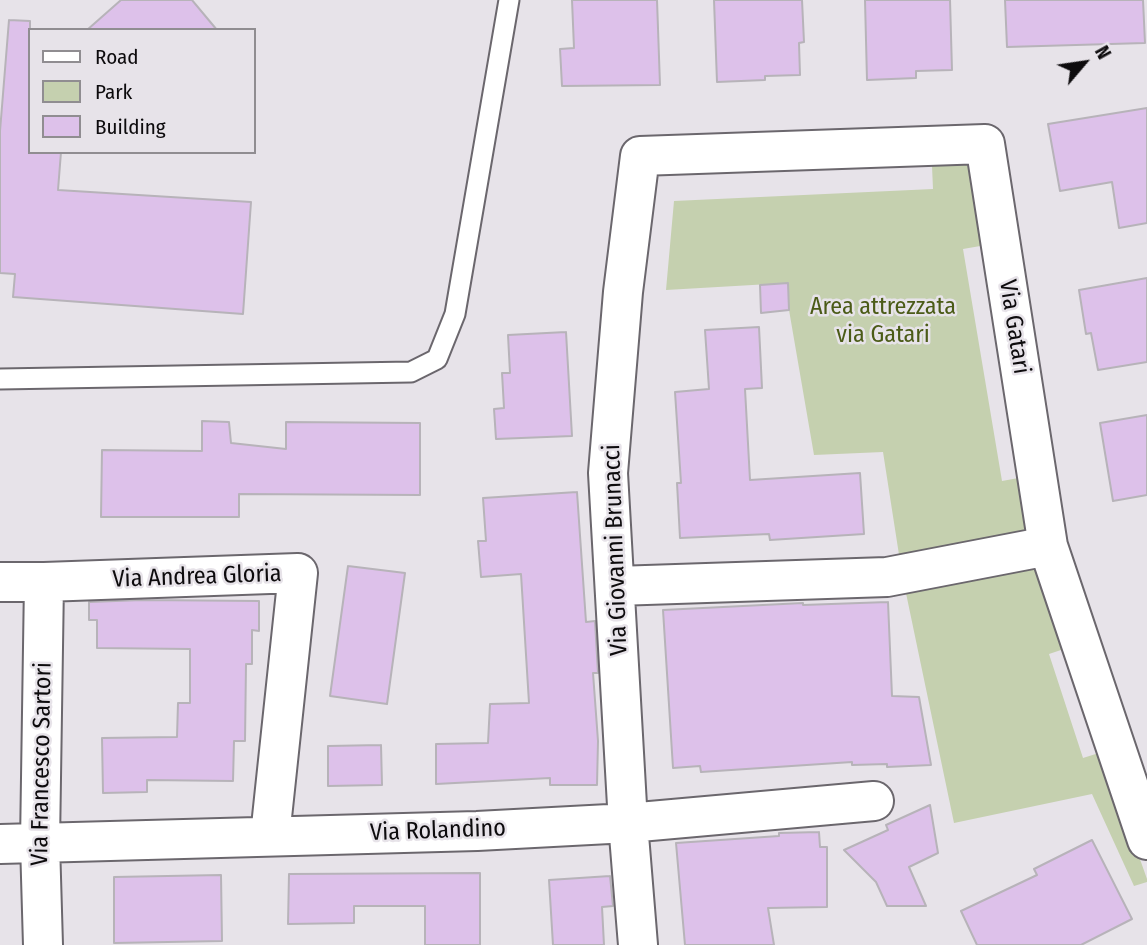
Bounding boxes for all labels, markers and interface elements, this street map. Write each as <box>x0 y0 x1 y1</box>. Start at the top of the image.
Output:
legend <box>28 28 256 154</box>
north arrow <box>1049 28 1119 98</box>
text: N <box>1090 42 1116 63</box>
text: Road <box>95 44 139 70</box>
text: Park <box>95 79 132 105</box>
text: Building <box>95 114 166 140</box>
street label: Via Gatari <box>992 278 1036 376</box>
park label: Area attrezzata via Gatari <box>810 293 956 349</box>
street label: Via Giovanni Brunacci <box>598 444 634 656</box>
street label: Via Andrea Gloria <box>112 560 282 594</box>
street label: Via Francesco Sartori <box>26 662 58 866</box>
street label: Via Rolandino <box>370 814 506 848</box>

